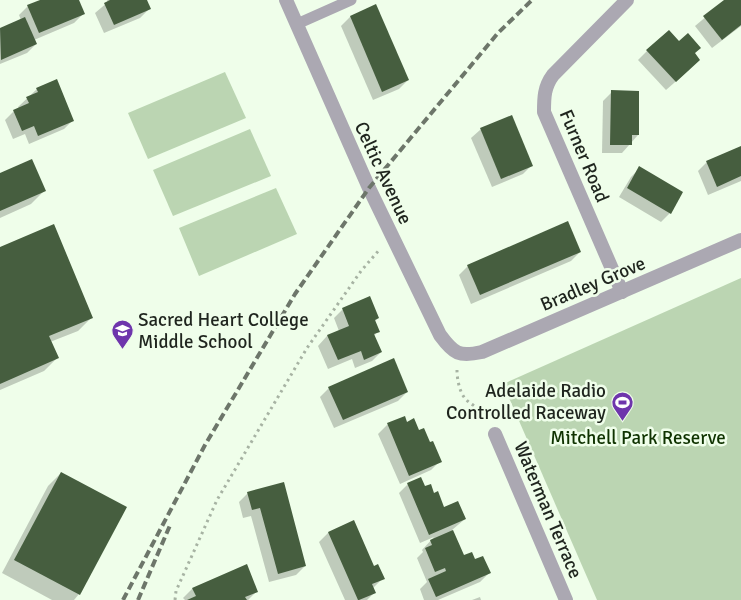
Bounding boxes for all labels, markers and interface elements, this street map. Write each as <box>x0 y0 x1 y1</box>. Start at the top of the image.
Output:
street label: Furner Road <box>554 106 614 206</box>
street label: Celtic Avenue <box>349 118 417 228</box>
street label: Bradley Grove <box>537 251 649 317</box>
place label: Sacred Heart College Middle School <box>138 308 309 354</box>
school or university icon: Sacred Heart College Middle School <box>110 319 134 350</box>
place label: Adelaide Radio Controlled Raceway <box>446 379 606 425</box>
sports icon: Adelaide Radio Controlled Raceway <box>610 390 634 421</box>
park label: Mitchell Park Reserve <box>550 426 726 450</box>
street label: Waterman Terrace <box>508 438 588 582</box>

